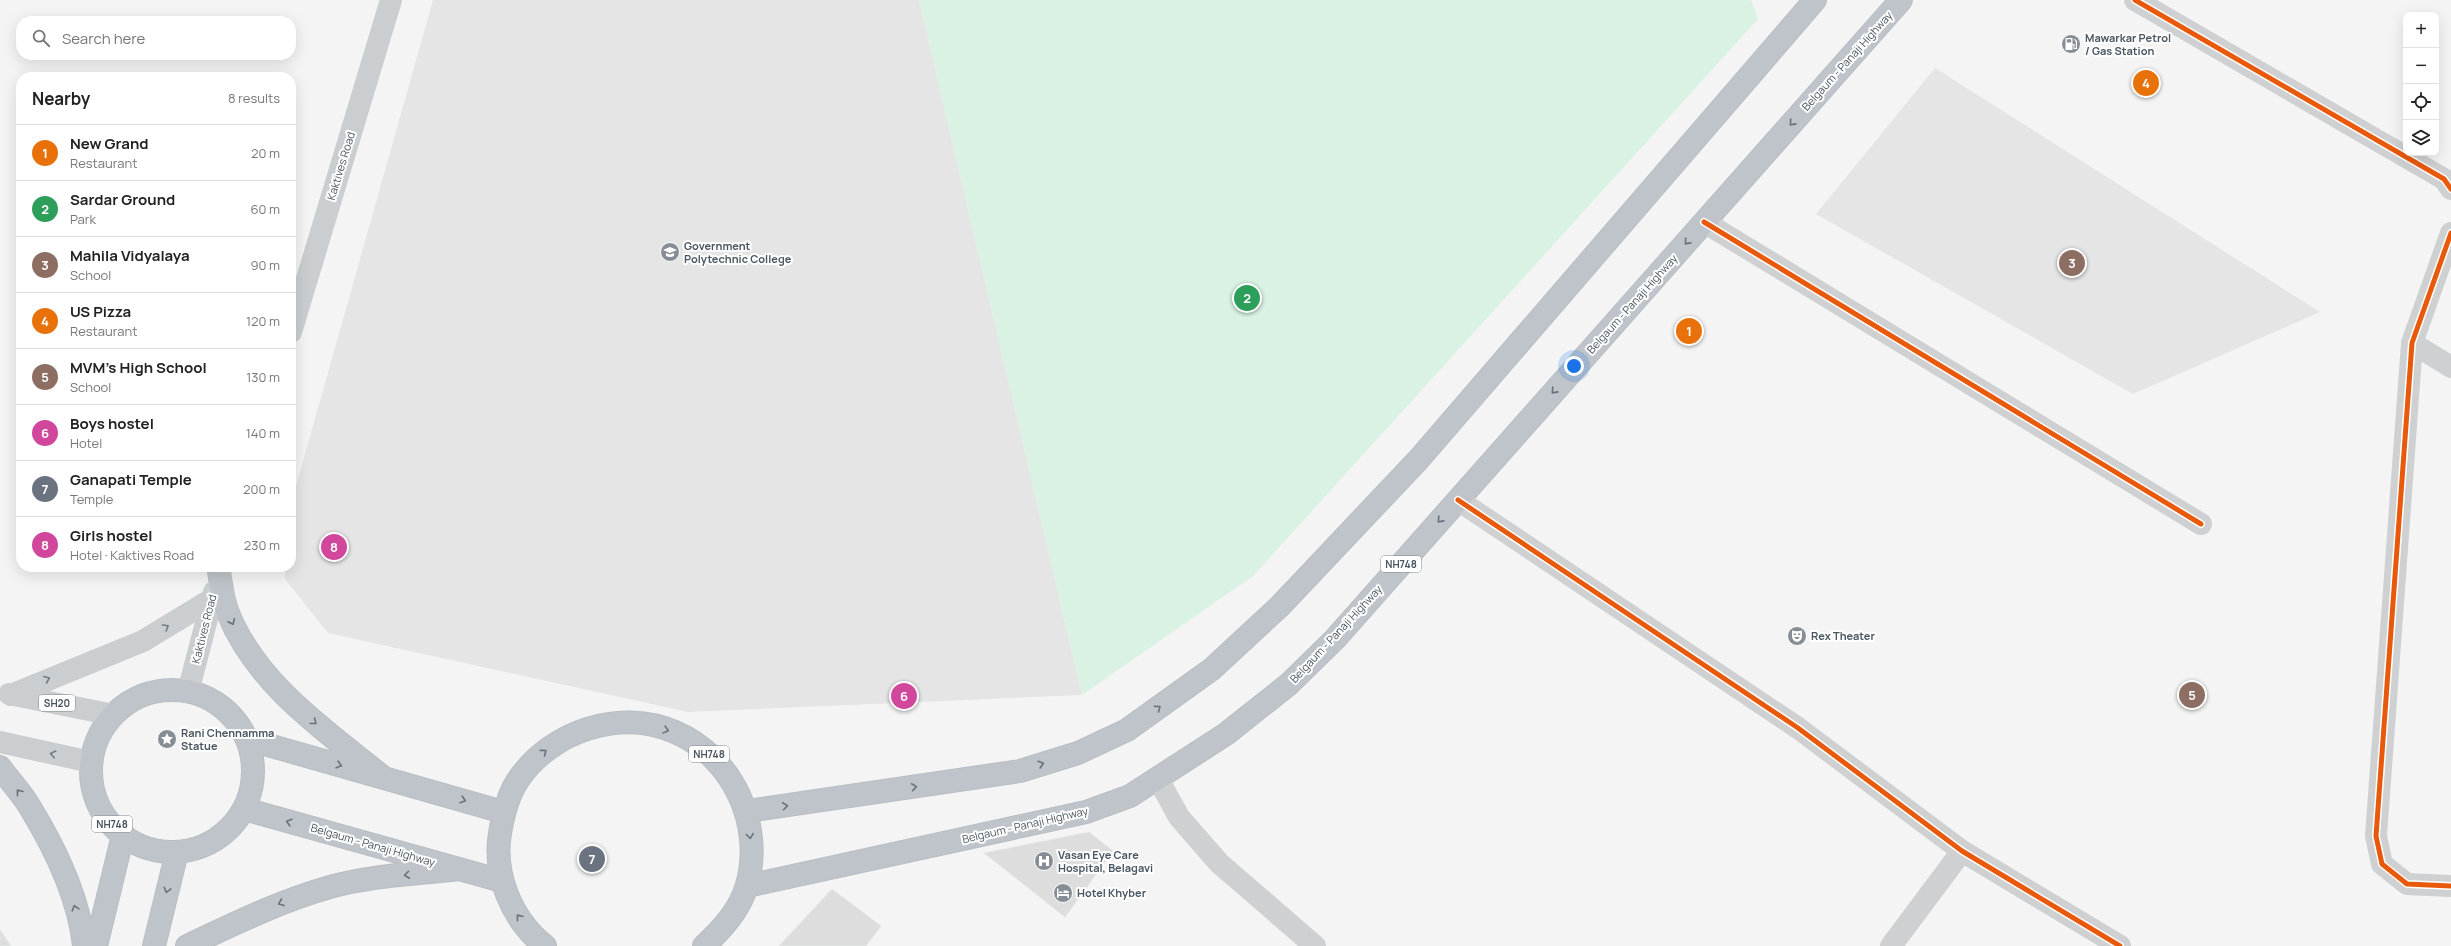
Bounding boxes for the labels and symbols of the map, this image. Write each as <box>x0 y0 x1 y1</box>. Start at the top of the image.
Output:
street label: Belgaum - Panaji Highway <box>1798 8 1895 114</box>
place label: Mawarkar Petrol / Gas Station <box>2085 30 2171 58</box>
fuel station icon: Mawarkar Petrol / Gas Station <box>2060 33 2082 55</box>
pin: 4 <box>2133 68 2159 98</box>
one-way arrow <box>1789 119 1796 126</box>
street label: Kaktives Road <box>323 130 358 202</box>
one-way arrow <box>1684 237 1692 245</box>
place label: Government Polytechnic College <box>684 238 792 266</box>
school or university icon: Government Polytechnic College <box>659 241 681 263</box>
pin: 3 <box>2059 248 2085 278</box>
street label: Belgaum - Panaji Highway <box>1583 251 1680 357</box>
pin: 2 <box>1234 283 1260 313</box>
pin: 1 <box>1676 316 1702 346</box>
your location <box>1564 356 1584 376</box>
one-way arrow <box>1552 387 1559 394</box>
one-way arrow <box>1438 515 1445 523</box>
pin: 8 <box>321 532 347 562</box>
road number: NH748 <box>1381 556 1421 572</box>
street label: Belgaum - Panaji Highway <box>1286 581 1385 686</box>
street label: Kaktives Road <box>188 593 219 665</box>
one-way arrow <box>227 618 235 626</box>
one-way arrow <box>162 625 169 632</box>
theatre icon: Rex Theater <box>1786 625 1808 647</box>
place label: Rex Theater <box>1811 628 1875 643</box>
one-way arrow <box>43 676 50 684</box>
pin: 5 <box>2179 680 2205 710</box>
pin: 6 <box>891 681 917 711</box>
road number: SH20 <box>39 695 75 711</box>
one-way arrow <box>1153 706 1160 713</box>
one-way arrow <box>309 717 316 724</box>
place label: Rani Chennamma Statue <box>181 725 274 753</box>
one-way arrow <box>663 725 669 733</box>
place icon: Rani Chennamma Statue <box>156 728 178 750</box>
road number: NH748 <box>689 746 729 762</box>
one-way arrow <box>540 749 547 757</box>
one-way arrow <box>50 750 56 758</box>
one-way arrow <box>335 760 342 768</box>
one-way arrow <box>1038 760 1045 769</box>
one-way arrow <box>911 783 917 792</box>
one-way arrow <box>16 789 23 796</box>
one-way arrow <box>460 795 467 804</box>
one-way arrow <box>782 802 788 811</box>
street label: Belgaum - Panaji Highway <box>960 803 1089 846</box>
road number: NH748 <box>92 816 132 832</box>
one-way arrow <box>286 818 293 826</box>
street label: Belgaum - Panaji Highway <box>309 820 437 870</box>
one-way arrow <box>745 833 754 839</box>
pin: 7 <box>579 844 605 874</box>
place label: Vasan Eye Care Hospital, Belagavi <box>1058 847 1153 875</box>
hospital icon: Vasan Eye Care Hospital, Belagavi <box>1033 850 1055 872</box>
one-way arrow <box>404 870 410 879</box>
hotel icon: Hotel Khyber <box>1052 882 1074 904</box>
place label: Hotel Khyber <box>1077 885 1147 900</box>
one-way arrow <box>164 886 172 893</box>
one-way arrow <box>277 899 284 907</box>
one-way arrow <box>71 905 80 912</box>
one-way arrow <box>517 915 524 922</box>

